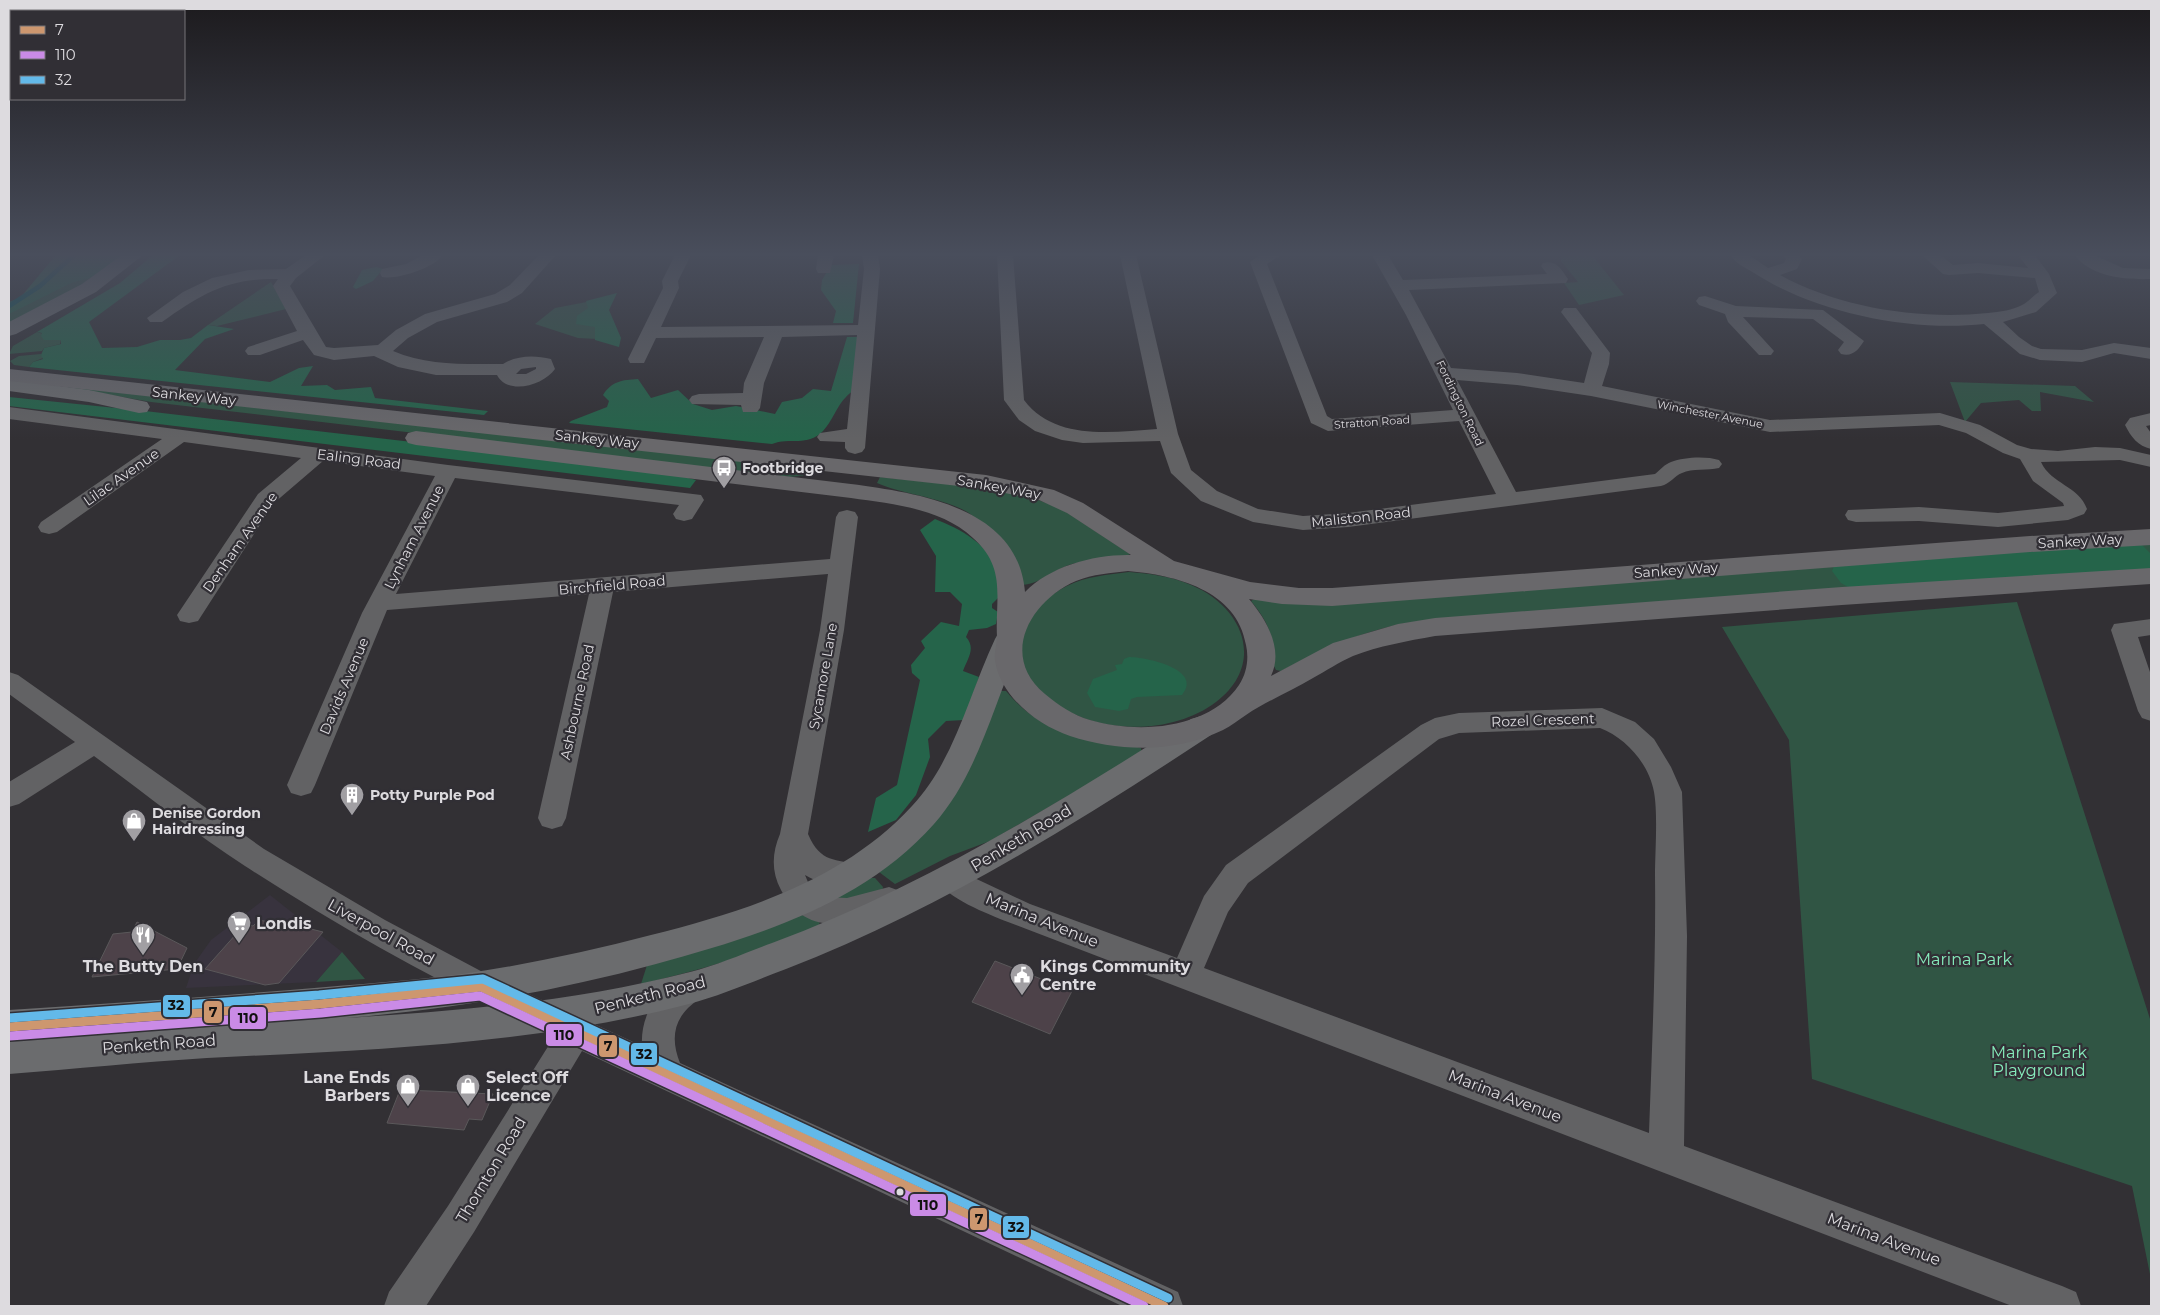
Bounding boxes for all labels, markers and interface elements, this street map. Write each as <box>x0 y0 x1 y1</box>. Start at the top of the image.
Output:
legend <box>10 10 185 100</box>
text: 7 <box>55 20 64 39</box>
text: 110 <box>55 45 76 64</box>
text: 32 <box>55 70 72 89</box>
street label: Fordington Road <box>1433 358 1487 448</box>
street label: Sankey Way <box>151 383 237 409</box>
street label: Winchester Avenue <box>1656 397 1765 431</box>
street label: Stratton Road <box>1333 412 1411 432</box>
street label: Sankey Way <box>554 426 640 452</box>
street label: Lilac Avenue <box>80 444 162 510</box>
street label: Ealing Road <box>316 445 402 473</box>
bus stop icon: Footbridge <box>711 455 737 489</box>
place label: Footbridge <box>742 459 824 477</box>
street label: Sankey Way <box>956 471 1043 503</box>
street label: Lynham Avenue <box>380 482 448 592</box>
street label: Denham Avenue <box>199 488 281 596</box>
street label: Maliston Road <box>1310 503 1412 531</box>
street label: Sankey Way <box>2037 530 2123 552</box>
street label: Sankey Way <box>1633 558 1719 582</box>
street label: Birchfield Road <box>558 571 666 599</box>
street label: Sycamore Lane <box>805 621 841 731</box>
street label: Davids Avenue <box>315 635 373 737</box>
street label: Ashbourne Road <box>556 643 598 761</box>
street label: Rozel Crescent <box>1491 709 1595 731</box>
building icon: Potty Purple Pod <box>339 782 365 816</box>
place label: Potty Purple Pod <box>370 786 495 804</box>
street label: Penketh Road <box>967 800 1075 876</box>
place label: Denise Gordon Hairdressing <box>152 804 261 838</box>
shop icon: Denise Gordon Hairdressing <box>121 808 147 842</box>
street label: Marina Avenue <box>983 889 1101 951</box>
street label: Liverpool Road <box>324 895 438 969</box>
supermarket icon: Londis <box>226 910 252 944</box>
place label: Londis <box>256 914 312 933</box>
restaurant icon: The Butty Den <box>130 922 156 956</box>
park label: Marina Park <box>1916 950 2013 969</box>
place label: The Butty Den <box>83 957 203 976</box>
place label: Kings Community Centre <box>1040 957 1191 994</box>
public building icon: Kings Community Centre <box>1009 962 1035 996</box>
street label: Penketh Road <box>592 972 708 1018</box>
line badge: 32 <box>162 994 191 1018</box>
text: 32 <box>167 996 184 1014</box>
line badge: 7 <box>203 1000 223 1024</box>
text: 7 <box>209 1003 218 1021</box>
line badge: 110 <box>229 1006 267 1030</box>
text: 110 <box>238 1009 258 1027</box>
line badge: 110 <box>545 1023 583 1047</box>
text: 110 <box>554 1026 574 1044</box>
street label: Penketh Road <box>101 1031 217 1057</box>
line badge: 7 <box>598 1034 618 1058</box>
text: 7 <box>604 1037 613 1055</box>
line badge: 32 <box>630 1042 658 1066</box>
park label: Marina Park Playground <box>1991 1043 2088 1080</box>
text: 32 <box>635 1045 652 1063</box>
street label: Marina Avenue <box>1446 1066 1564 1126</box>
place label: Lane Ends Barbers <box>303 1068 390 1105</box>
place label: Select Off Licence <box>486 1068 569 1105</box>
shop icon: Lane Ends Barbers <box>395 1073 421 1107</box>
shop icon: Select Off Licence <box>455 1073 481 1107</box>
street label: Thornton Road <box>452 1114 530 1226</box>
unlabelled marker <box>895 1187 905 1197</box>
line badge: 110 <box>909 1193 947 1217</box>
text: 110 <box>918 1196 938 1214</box>
line badge: 7 <box>969 1207 988 1231</box>
street label: Marina Avenue <box>1825 1209 1943 1269</box>
text: 7 <box>975 1210 984 1228</box>
line badge: 32 <box>1002 1215 1030 1239</box>
text: 32 <box>1007 1218 1024 1236</box>

